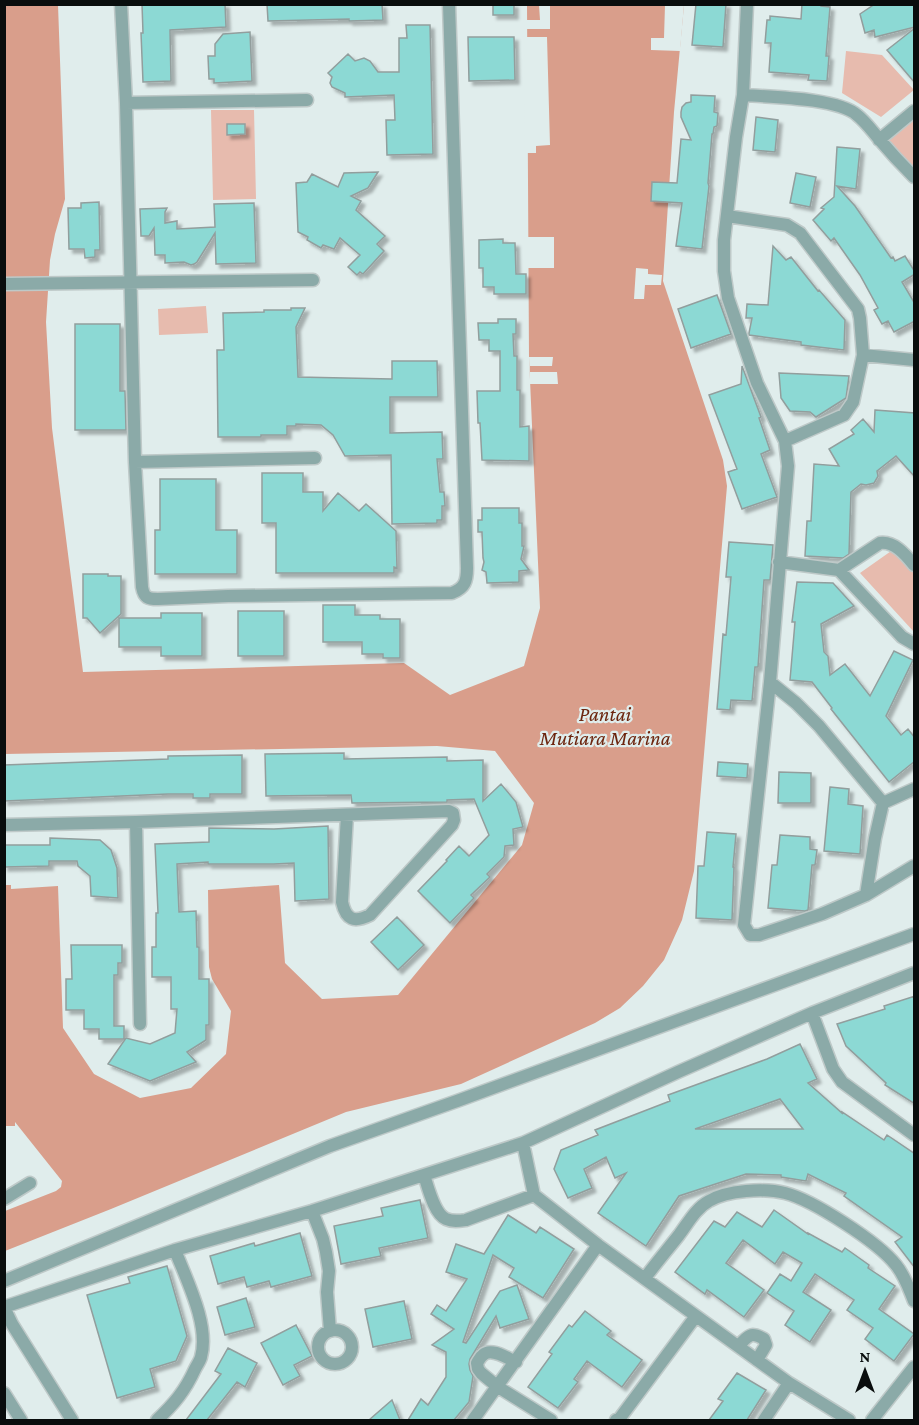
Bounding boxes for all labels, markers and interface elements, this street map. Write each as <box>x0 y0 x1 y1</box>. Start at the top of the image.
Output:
water label: Pantai Mutiara Marina <box>538 702 671 750</box>
north arrow <box>835 1341 895 1401</box>
text: N <box>860 1348 871 1365</box>

